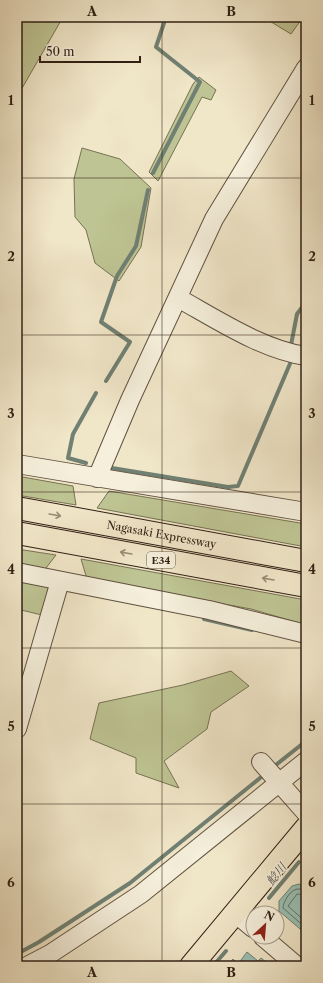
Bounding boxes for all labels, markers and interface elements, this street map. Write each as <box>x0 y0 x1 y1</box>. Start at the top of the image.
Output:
text: A <box>86 3 98 19</box>
text: B <box>226 3 236 19</box>
scale bar <box>40 38 140 64</box>
text: 50 m <box>46 44 75 59</box>
text: 1 <box>8 92 14 108</box>
text: 1 <box>309 92 315 108</box>
text: 2 <box>7 248 15 264</box>
text: 2 <box>308 248 316 264</box>
text: 3 <box>7 405 15 421</box>
text: 3 <box>308 405 316 421</box>
one-way arrow <box>48 512 61 520</box>
street label: Nagasaki Expressway <box>106 518 218 552</box>
one-way arrow <box>120 549 133 557</box>
road number: E34 <box>147 552 175 568</box>
text: 4 <box>7 561 15 577</box>
text: 4 <box>308 561 316 577</box>
one-way arrow <box>262 575 275 583</box>
text: 5 <box>7 718 15 734</box>
text: 5 <box>308 718 316 734</box>
water label: 鯰川 <box>263 858 291 888</box>
text: 6 <box>7 874 15 890</box>
text: 6 <box>308 874 316 890</box>
north arrow <box>245 905 285 945</box>
text: N <box>262 908 277 925</box>
text: A <box>86 964 98 980</box>
text: B <box>226 964 236 980</box>

